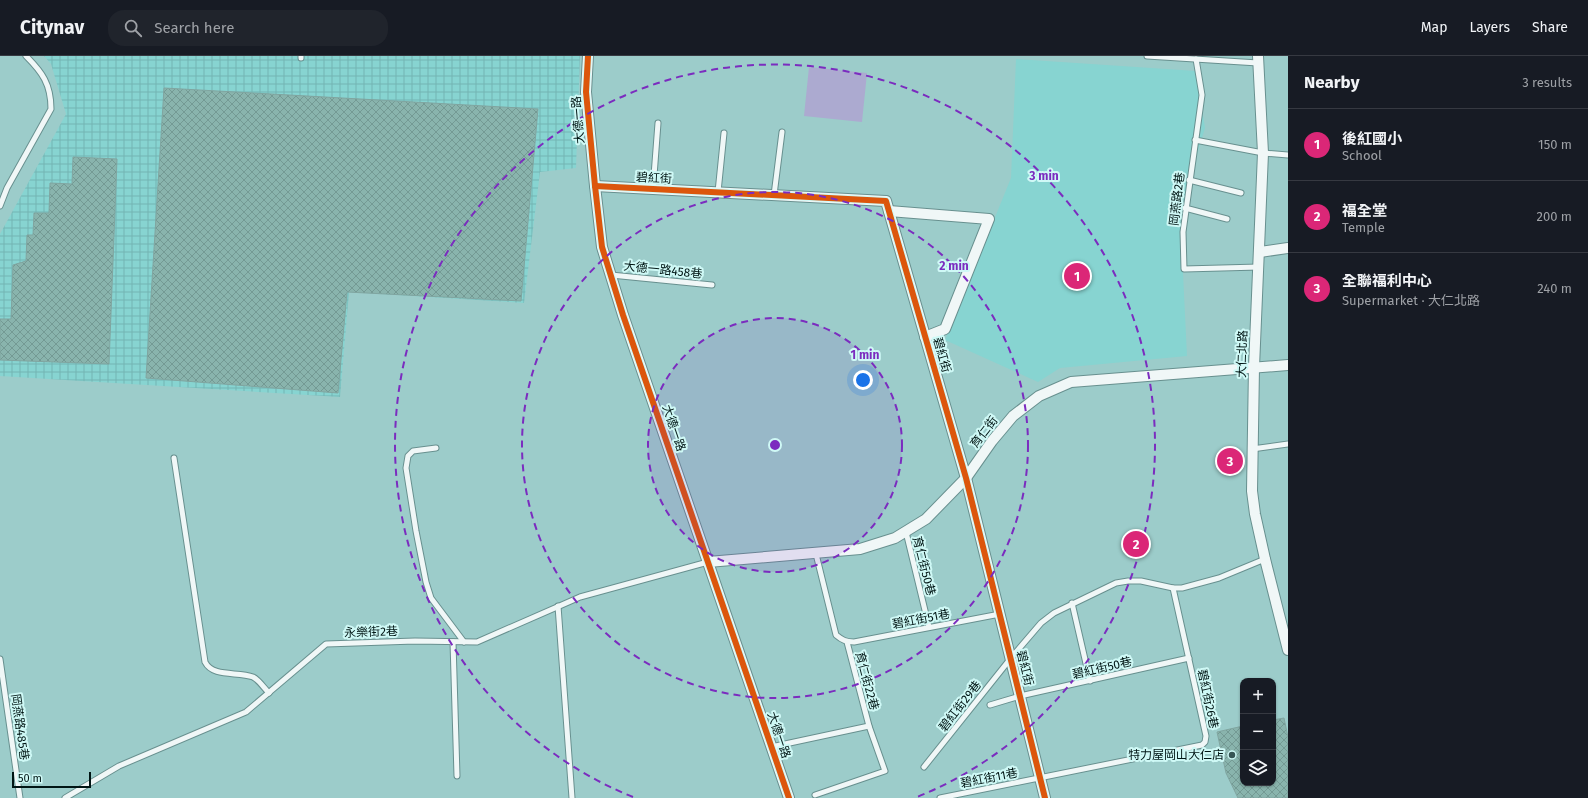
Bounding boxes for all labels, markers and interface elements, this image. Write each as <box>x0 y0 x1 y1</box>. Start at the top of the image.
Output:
search box <box>108 10 388 46</box>
text: Citynav <box>20 16 84 39</box>
icon: search <box>122 17 144 39</box>
text: Search here <box>154 19 234 37</box>
text: Map <box>1421 19 1447 36</box>
text: Layers <box>1469 19 1510 36</box>
text: Share <box>1532 19 1568 36</box>
text: Nearby <box>1304 72 1359 93</box>
text: 3 results <box>1522 75 1572 90</box>
street label: 大德一路 <box>569 95 587 145</box>
text: 後紅國小 <box>1342 130 1402 148</box>
text: 1 <box>1314 137 1320 152</box>
text: 150 m <box>1538 137 1572 152</box>
text: School <box>1342 148 1382 163</box>
text: 3 min <box>1028 169 1059 183</box>
street label: 碧紅街 <box>636 170 672 186</box>
street label: 岡燕路2巷 <box>1167 171 1187 227</box>
text: 福全堂 <box>1342 202 1387 220</box>
text: 2 <box>1314 209 1320 224</box>
text: 200 m <box>1536 209 1572 224</box>
text: Temple <box>1342 220 1385 235</box>
street label: 大德一路458巷 <box>623 259 703 281</box>
text: 2 min <box>939 259 969 273</box>
pin: 1 <box>1064 261 1090 291</box>
text: 全聯福利中心 <box>1342 272 1432 290</box>
text: 3 <box>1314 281 1320 296</box>
text: 240 m <box>1537 281 1572 296</box>
text: Supermarket · 大仁北路 <box>1342 293 1480 308</box>
street label: 大仁北路 <box>1234 330 1250 378</box>
street label: 碧紅街 <box>930 336 954 374</box>
text: 1 min <box>851 348 879 362</box>
your location <box>853 370 873 390</box>
street label: 大德一路 <box>660 403 688 453</box>
street label: 育仁街 <box>967 414 1001 450</box>
centre of rings <box>768 438 782 452</box>
pin: 3 <box>1217 446 1243 476</box>
pin: 2 <box>1123 529 1149 559</box>
street label: 育仁街50巷 <box>910 535 938 597</box>
street label: 碧紅街51巷 <box>891 607 951 631</box>
street label: 永樂街2巷 <box>344 624 398 640</box>
street label: 碧紅街 <box>1014 649 1036 687</box>
street label: 育仁街22巷 <box>852 650 882 712</box>
street label: 碧紅街50巷 <box>1071 654 1133 682</box>
street label: 碧紅街26巷 <box>1195 668 1221 730</box>
street label: 碧紅街29巷 <box>936 678 984 734</box>
map controls <box>1240 678 1276 786</box>
button: + <box>1240 678 1276 714</box>
street label: 岡燕路485巷 <box>8 693 32 761</box>
street label: 大德一路 <box>765 710 793 760</box>
button: − <box>1240 714 1276 750</box>
place label: 特力屋岡山大仁店 <box>1128 748 1224 762</box>
marker: 特力屋岡山大仁店 <box>1227 750 1237 760</box>
button: layers <box>1240 750 1276 786</box>
street label: 碧紅街11巷 <box>959 766 1019 790</box>
scale bar <box>12 770 91 789</box>
text: 50 m <box>18 772 42 785</box>

